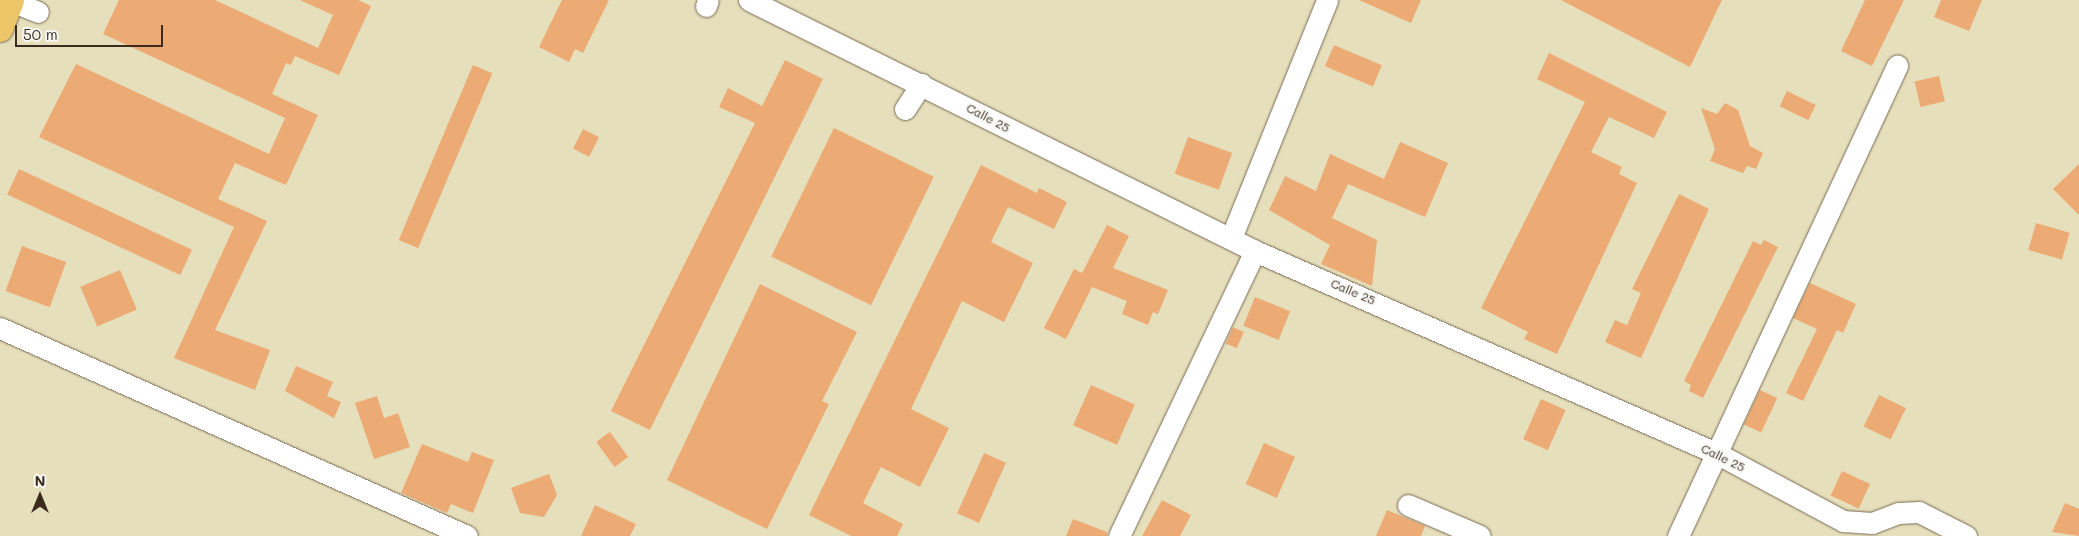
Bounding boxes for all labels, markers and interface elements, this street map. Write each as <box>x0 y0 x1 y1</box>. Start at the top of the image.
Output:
scale bar <box>18 15 165 47</box>
text: 50 m <box>23 24 58 44</box>
street label: Calle 25 <box>964 101 1012 135</box>
street label: Calle 25 <box>1329 276 1377 308</box>
street label: Calle 25 <box>1699 441 1747 475</box>
north arrow <box>15 471 65 521</box>
text: N <box>35 471 45 490</box>

